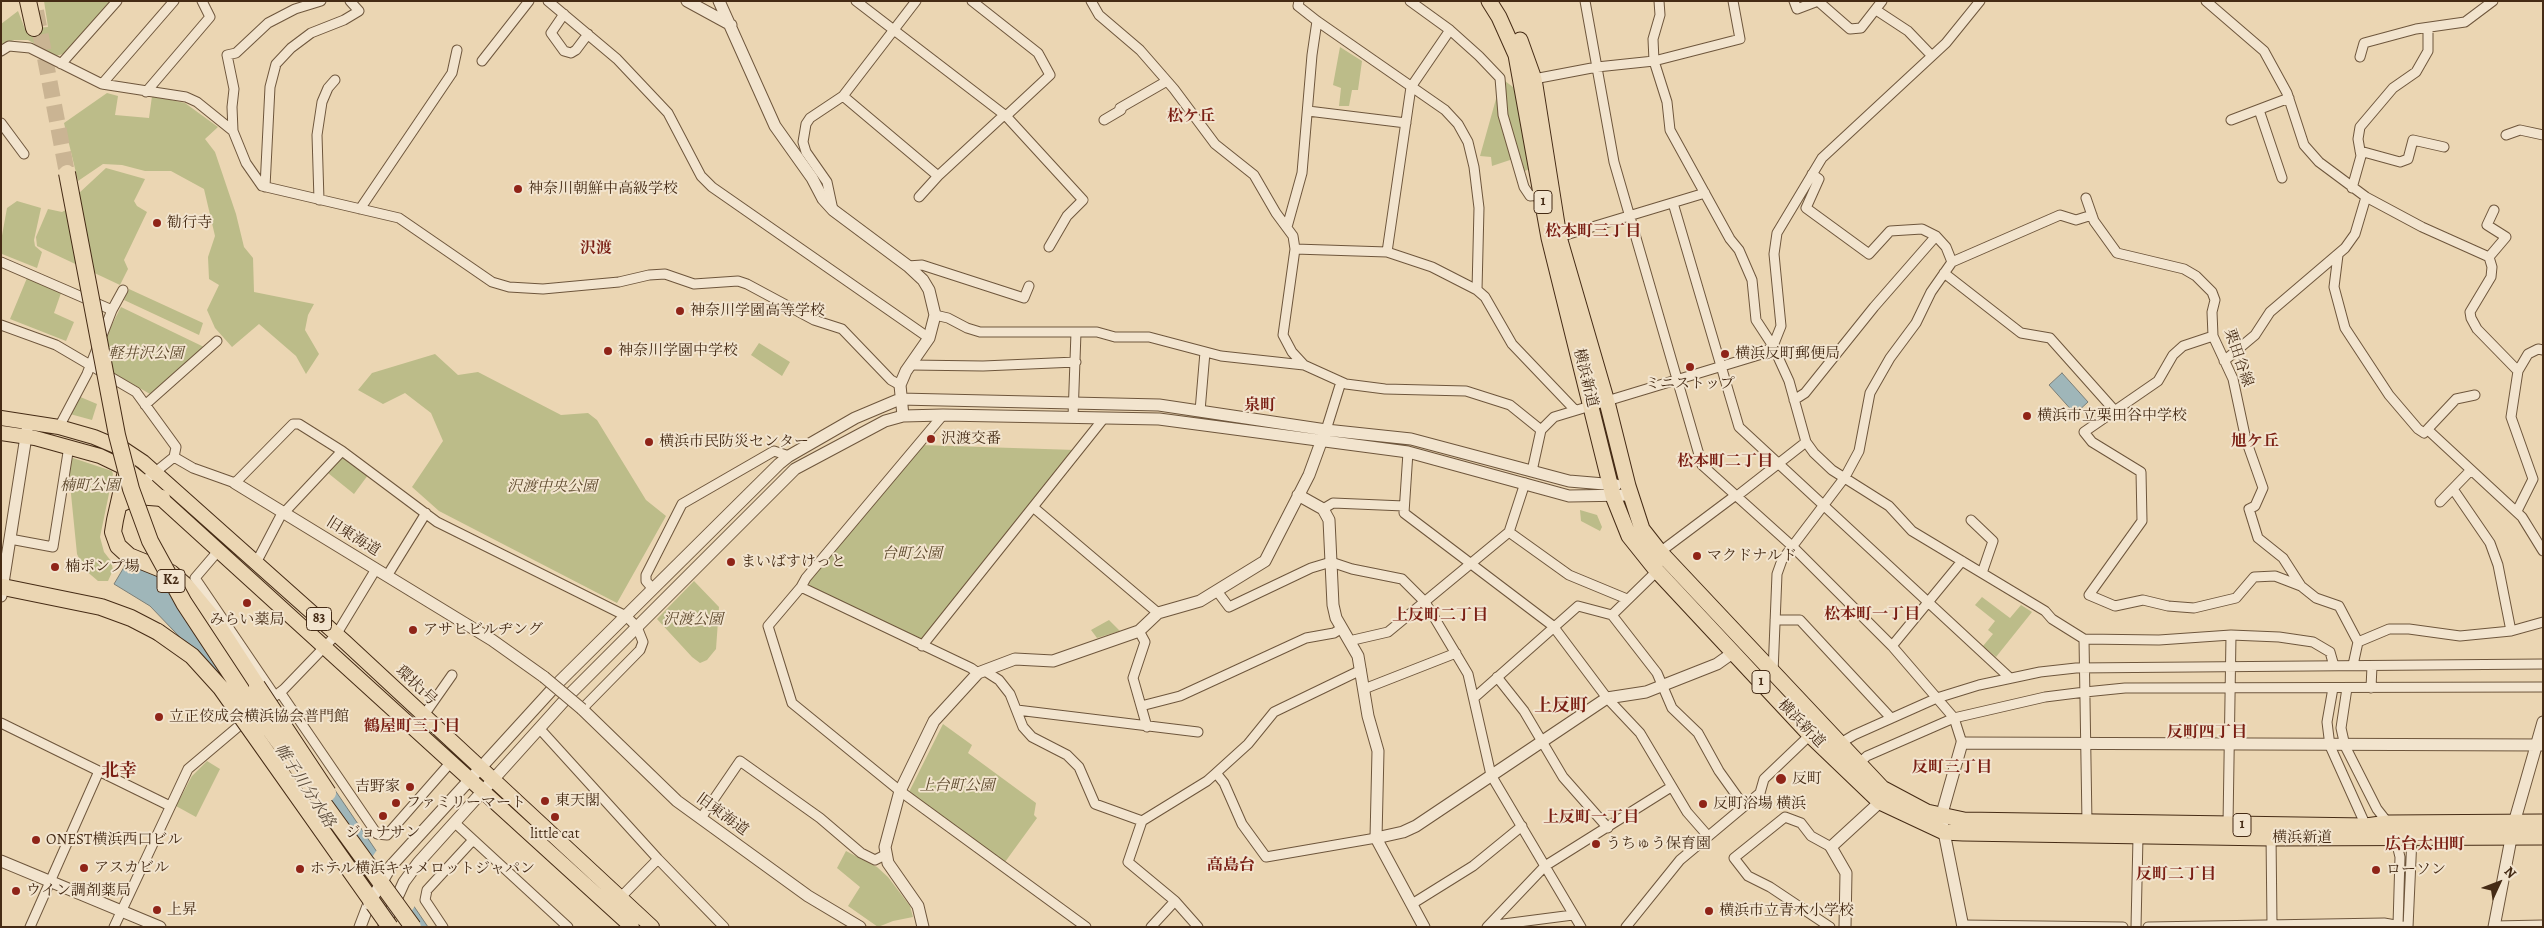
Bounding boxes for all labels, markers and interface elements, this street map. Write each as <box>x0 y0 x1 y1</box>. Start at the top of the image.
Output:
district label: 松ケ丘 <box>1167 107 1215 127</box>
place label: 神奈川朝鮮中高級学校 <box>528 180 678 198</box>
marker: 神奈川朝鮮中高級学校 <box>512 183 524 195</box>
road number: 1 <box>1534 190 1552 213</box>
place label: 勧行寺 <box>167 214 212 232</box>
marker: 勧行寺 <box>151 217 163 229</box>
district label: 松本町三丁目 <box>1545 222 1641 242</box>
district label: 沢渡 <box>580 239 612 259</box>
place label: 神奈川学園高等学校 <box>690 302 825 320</box>
marker: 神奈川学園高等学校 <box>674 305 686 317</box>
street label: 栗田谷線 <box>2220 327 2256 389</box>
place label: 神奈川学園中学校 <box>618 342 738 360</box>
park label: 軽井沢公園 <box>109 345 183 363</box>
marker: 神奈川学園中学校 <box>602 345 614 357</box>
place label: 横浜反町郵便局 <box>1735 345 1840 363</box>
street label: 横浜新道 <box>1569 347 1601 409</box>
marker: 横浜反町郵便局 <box>1719 348 1731 360</box>
marker: ミニストップ <box>1684 361 1696 373</box>
place label: ミニストップ <box>1645 375 1735 393</box>
district label: 泉町 <box>1244 396 1276 416</box>
place label: 横浜市立栗田谷中学校 <box>2037 407 2187 425</box>
marker: 横浜市立栗田谷中学校 <box>2021 410 2033 422</box>
place label: 沢渡交番 <box>941 430 1001 448</box>
district label: 旭ケ丘 <box>2231 432 2279 452</box>
place label: 横浜市民防災センター <box>659 433 809 451</box>
marker: 沢渡交番 <box>925 433 937 445</box>
marker: 横浜市民防災センター <box>643 436 655 448</box>
district label: 松本町二丁目 <box>1677 452 1773 472</box>
park label: 楠町公園 <box>60 477 120 495</box>
park label: 沢渡中央公園 <box>507 478 597 496</box>
street label: 旧東海道 <box>323 513 383 561</box>
park label: 台町公園 <box>882 545 942 563</box>
place label: マクドナルド <box>1707 547 1797 565</box>
marker: マクドナルド <box>1691 550 1703 562</box>
place label: まいばすけっと <box>741 553 846 571</box>
marker: まいばすけっと <box>725 556 737 568</box>
place label: 楠ポンプ場 <box>65 558 140 576</box>
marker: 楠ポンプ場 <box>49 561 61 573</box>
road number: K2 <box>157 570 185 592</box>
marker: みらい薬局 <box>241 597 253 609</box>
district label: 松本町一丁目 <box>1824 605 1920 625</box>
district label: 上反町二丁目 <box>1392 606 1488 626</box>
road number: 83 <box>306 608 332 630</box>
place label: みらい薬局 <box>210 611 284 629</box>
park label: 沢渡公園 <box>663 611 723 629</box>
place label: アサヒビルヂング <box>423 621 543 639</box>
marker: アサヒビルヂング <box>407 624 419 636</box>
street label: 環状1号 <box>392 662 440 710</box>
road number: 1 <box>1752 670 1770 694</box>
district label: 上反町 <box>1534 696 1588 718</box>
street label: 横浜新道 <box>1774 696 1828 752</box>
place label: 立正佼成会横浜協会普門館 <box>169 708 349 726</box>
marker: 立正佼成会横浜協会普門館 <box>153 711 165 723</box>
district label: 鶴屋町三丁目 <box>364 717 460 737</box>
district label: 反町四丁目 <box>2167 723 2247 743</box>
water label: 帷子川分水路 <box>270 741 338 831</box>
district label: 反町三丁目 <box>1912 758 1992 778</box>
district label: 北幸 <box>101 761 137 783</box>
place label: 反町 <box>1792 770 1822 788</box>
marker: 反町 <box>1774 772 1788 786</box>
park label: 上台町公園 <box>920 777 994 795</box>
place label: 吉野家 <box>355 778 400 796</box>
marker: 吉野家 <box>404 781 416 793</box>
street label: 旧東海道 <box>692 790 752 840</box>
place label: 東天閣 <box>555 792 600 810</box>
place label: ファミリーマート <box>406 794 526 812</box>
marker: 東天閣 <box>539 795 551 807</box>
place label: 反町浴場 横浜 <box>1713 795 1806 813</box>
marker: ファミリーマート <box>390 797 402 809</box>
marker: 反町浴場 横浜 <box>1697 798 1709 810</box>
district label: 上反町一丁目 <box>1543 808 1639 828</box>
marker: ジョナサン <box>377 810 389 822</box>
marker: little cat <box>549 811 561 823</box>
road number: 1 <box>2233 814 2251 836</box>
place label: ジョナサン <box>346 824 420 842</box>
place label: little cat <box>530 825 580 843</box>
street label: 横浜新道 <box>2272 829 2332 847</box>
place label: ONEST横浜西口ビル <box>46 831 182 849</box>
marker: ONEST横浜西口ビル <box>30 834 42 846</box>
place label: うちゅう保育園 <box>1606 835 1711 853</box>
district label: 広台太田町 <box>2385 835 2465 855</box>
marker: うちゅう保育園 <box>1590 838 1602 850</box>
district label: 高島台 <box>1207 856 1255 876</box>
north arrow <box>2474 858 2524 908</box>
place label: アスカビル <box>94 859 169 877</box>
place label: ホテル横浜キャメロットジャパン <box>310 860 535 878</box>
place label: ローソン <box>2386 861 2446 879</box>
marker: アスカビル <box>78 862 90 874</box>
text: N <box>2500 862 2521 883</box>
marker: ホテル横浜キャメロットジャパン <box>294 863 306 875</box>
marker: ローソン <box>2370 864 2382 876</box>
district label: 反町二丁目 <box>2136 865 2216 885</box>
place label: ウイン調剤薬局 <box>26 882 131 900</box>
marker: ウイン調剤薬局 <box>10 885 22 897</box>
place label: 上昇 <box>167 901 197 919</box>
place label: 横浜市立青木小学校 <box>1719 902 1854 920</box>
marker: 上昇 <box>151 904 163 916</box>
marker: 横浜市立青木小学校 <box>1703 905 1715 917</box>

